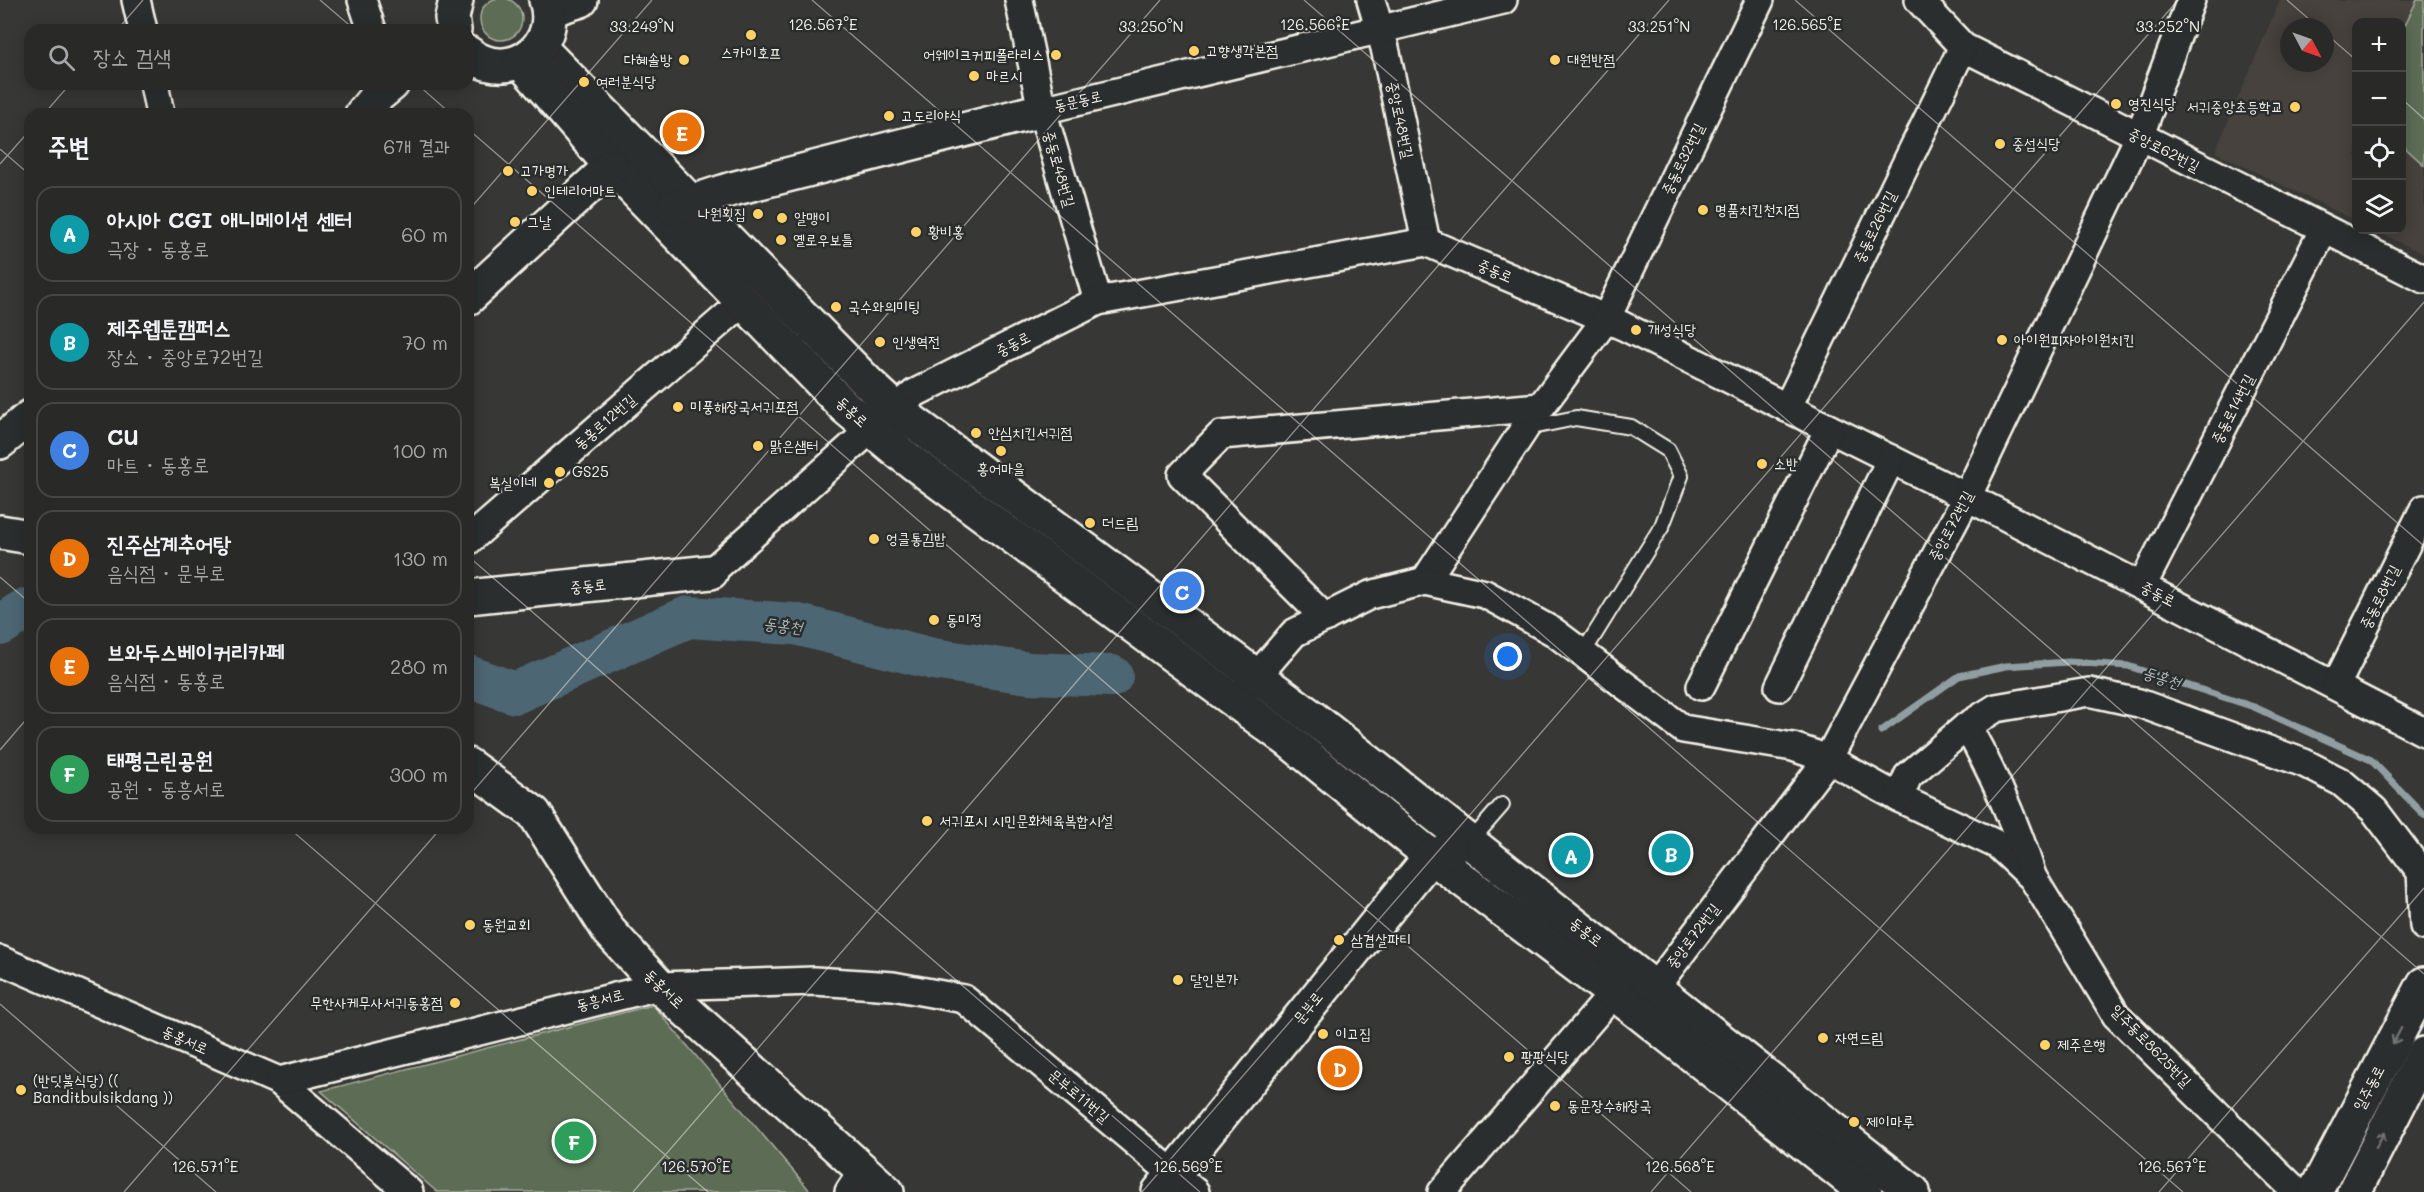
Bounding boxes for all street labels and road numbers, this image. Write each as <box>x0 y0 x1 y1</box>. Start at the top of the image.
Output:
street label: 중앙로48번길 <box>1383 79 1419 160</box>
street label: 동문동로 <box>1052 85 1104 115</box>
street label: 중동로32번길 <box>1656 119 1708 198</box>
street label: 중앙로62번길 <box>2125 123 2204 176</box>
street label: 중동로48번길 <box>1040 128 1080 209</box>
street label: 중동로26번길 <box>1848 187 1900 266</box>
street label: 중동로 <box>1475 254 1516 286</box>
street label: 중동로 <box>992 326 1033 360</box>
street label: 중동로14번길 <box>2206 370 2258 447</box>
street label: 동홍로12번길 <box>569 389 639 454</box>
street label: 동홍로 <box>833 392 873 431</box>
street label: 중앙로72번길 <box>1923 487 1977 564</box>
street label: 중동로8번길 <box>2354 561 2404 632</box>
street label: 중동로 <box>569 573 607 597</box>
street label: 중동로 <box>2138 576 2179 610</box>
street label: 중앙로72번길 <box>1661 899 1723 972</box>
street label: 동홍로 <box>1566 912 1607 950</box>
street label: 동홍서로 <box>640 964 689 1012</box>
street label: 동흥서로 <box>574 983 626 1015</box>
street label: 문부로 <box>1288 987 1326 1028</box>
street label: 일주동로8625번길 <box>2107 1000 2196 1091</box>
street label: 동홍서로 <box>159 1020 212 1058</box>
street label: 일주동로 <box>2348 1062 2388 1114</box>
street label: 문부로11번길 <box>1045 1064 1114 1127</box>

